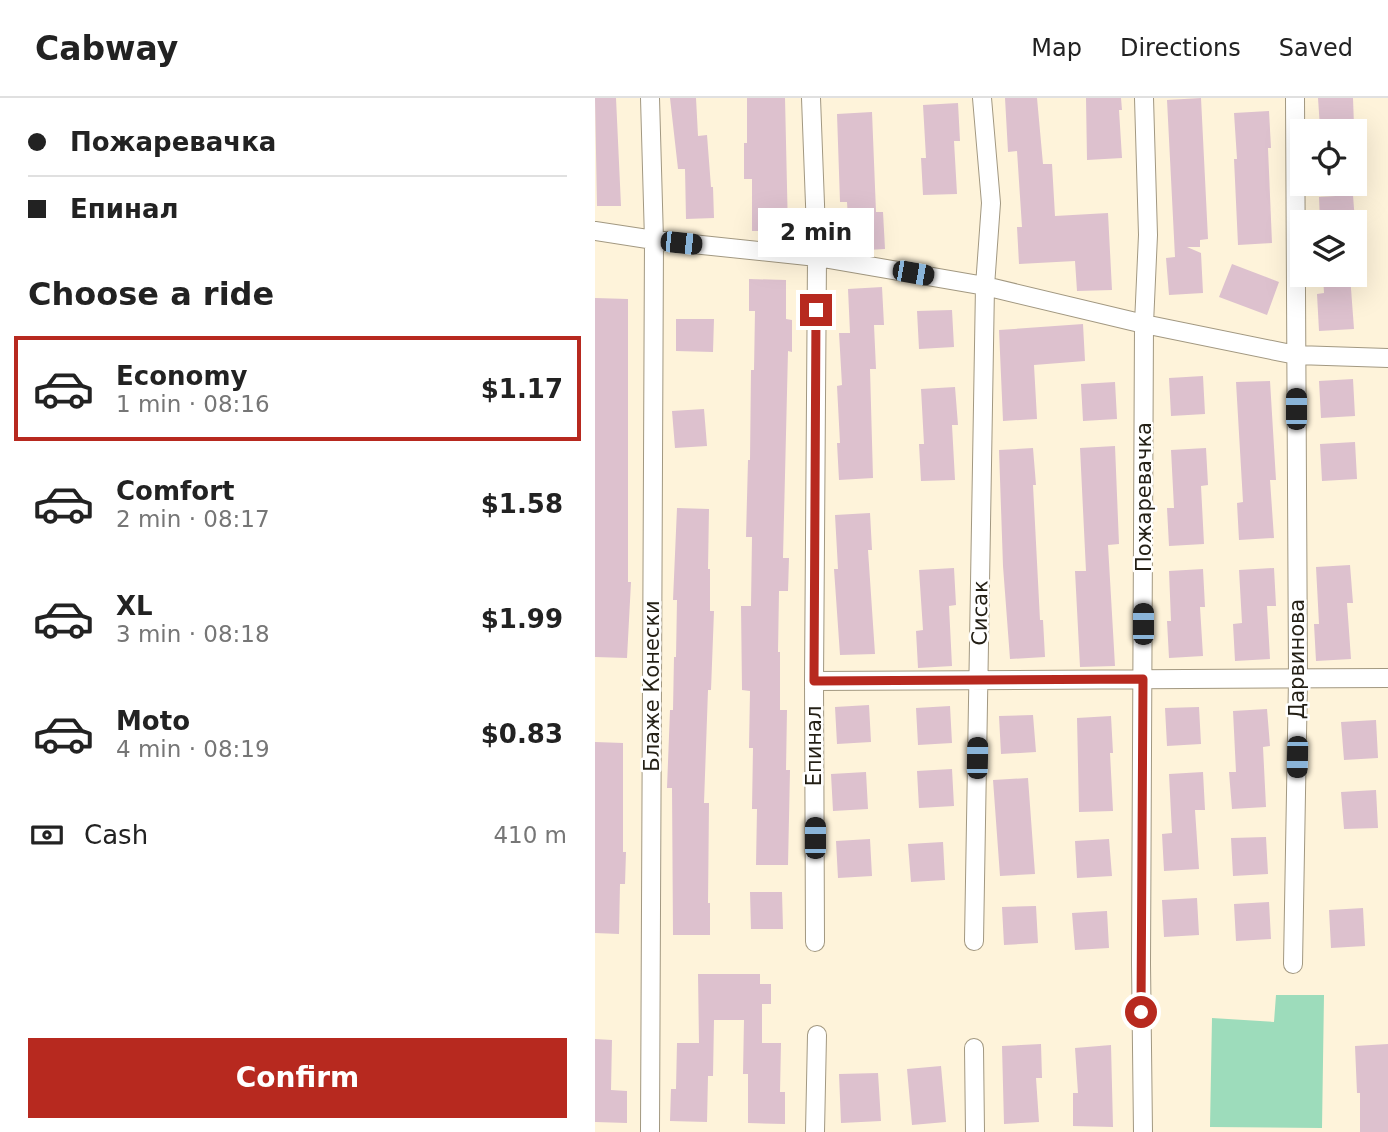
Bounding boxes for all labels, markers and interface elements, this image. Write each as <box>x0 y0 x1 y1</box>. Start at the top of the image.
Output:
text: Cabway <box>35 29 178 68</box>
text: Map <box>1031 34 1082 62</box>
text: Directions <box>1120 34 1241 62</box>
text: Saved <box>1279 34 1353 62</box>
map controls <box>1290 119 1367 287</box>
button: locate <box>1290 119 1367 196</box>
text: Пожаревачка <box>70 127 276 157</box>
text: Епинал <box>70 194 179 224</box>
callout: 2 min <box>758 208 874 258</box>
button: layers <box>1290 210 1367 287</box>
text: 2 min <box>780 219 852 245</box>
car <box>660 230 703 256</box>
car <box>891 259 936 287</box>
text: Choose a ride <box>28 275 274 313</box>
route end <box>800 294 832 326</box>
icon: car <box>32 357 95 420</box>
text: Economy <box>116 361 247 391</box>
text: $1.17 <box>481 374 563 404</box>
car <box>1286 388 1307 430</box>
text: 1 min · 08:16 <box>116 391 270 417</box>
street label: Пожаревачка <box>1132 422 1156 572</box>
icon: car <box>32 472 95 535</box>
text: Comfort <box>116 476 234 506</box>
text: $1.58 <box>481 489 563 519</box>
text: 2 min · 08:17 <box>116 506 270 532</box>
street label: Сисак <box>967 580 993 646</box>
icon: car <box>32 587 95 650</box>
text: XL <box>116 591 153 621</box>
street label: Дарвинова <box>1285 599 1309 719</box>
street label: Блаже Конески <box>640 600 664 772</box>
car <box>1133 603 1154 645</box>
text: $1.99 <box>481 604 563 634</box>
text: 3 min · 08:18 <box>116 621 270 647</box>
icon: car <box>32 702 95 765</box>
text: Moto <box>116 706 190 736</box>
street label: Епинал <box>802 706 826 786</box>
text: $0.83 <box>481 719 563 749</box>
text: 4 min · 08:19 <box>116 736 270 762</box>
car <box>1287 736 1308 778</box>
car <box>967 737 988 779</box>
icon: cash <box>28 816 66 854</box>
car <box>805 817 826 859</box>
text: Cash <box>84 820 148 850</box>
text: 410 m <box>493 822 567 848</box>
route start <box>1125 996 1157 1028</box>
button: Confirm <box>28 1038 567 1118</box>

